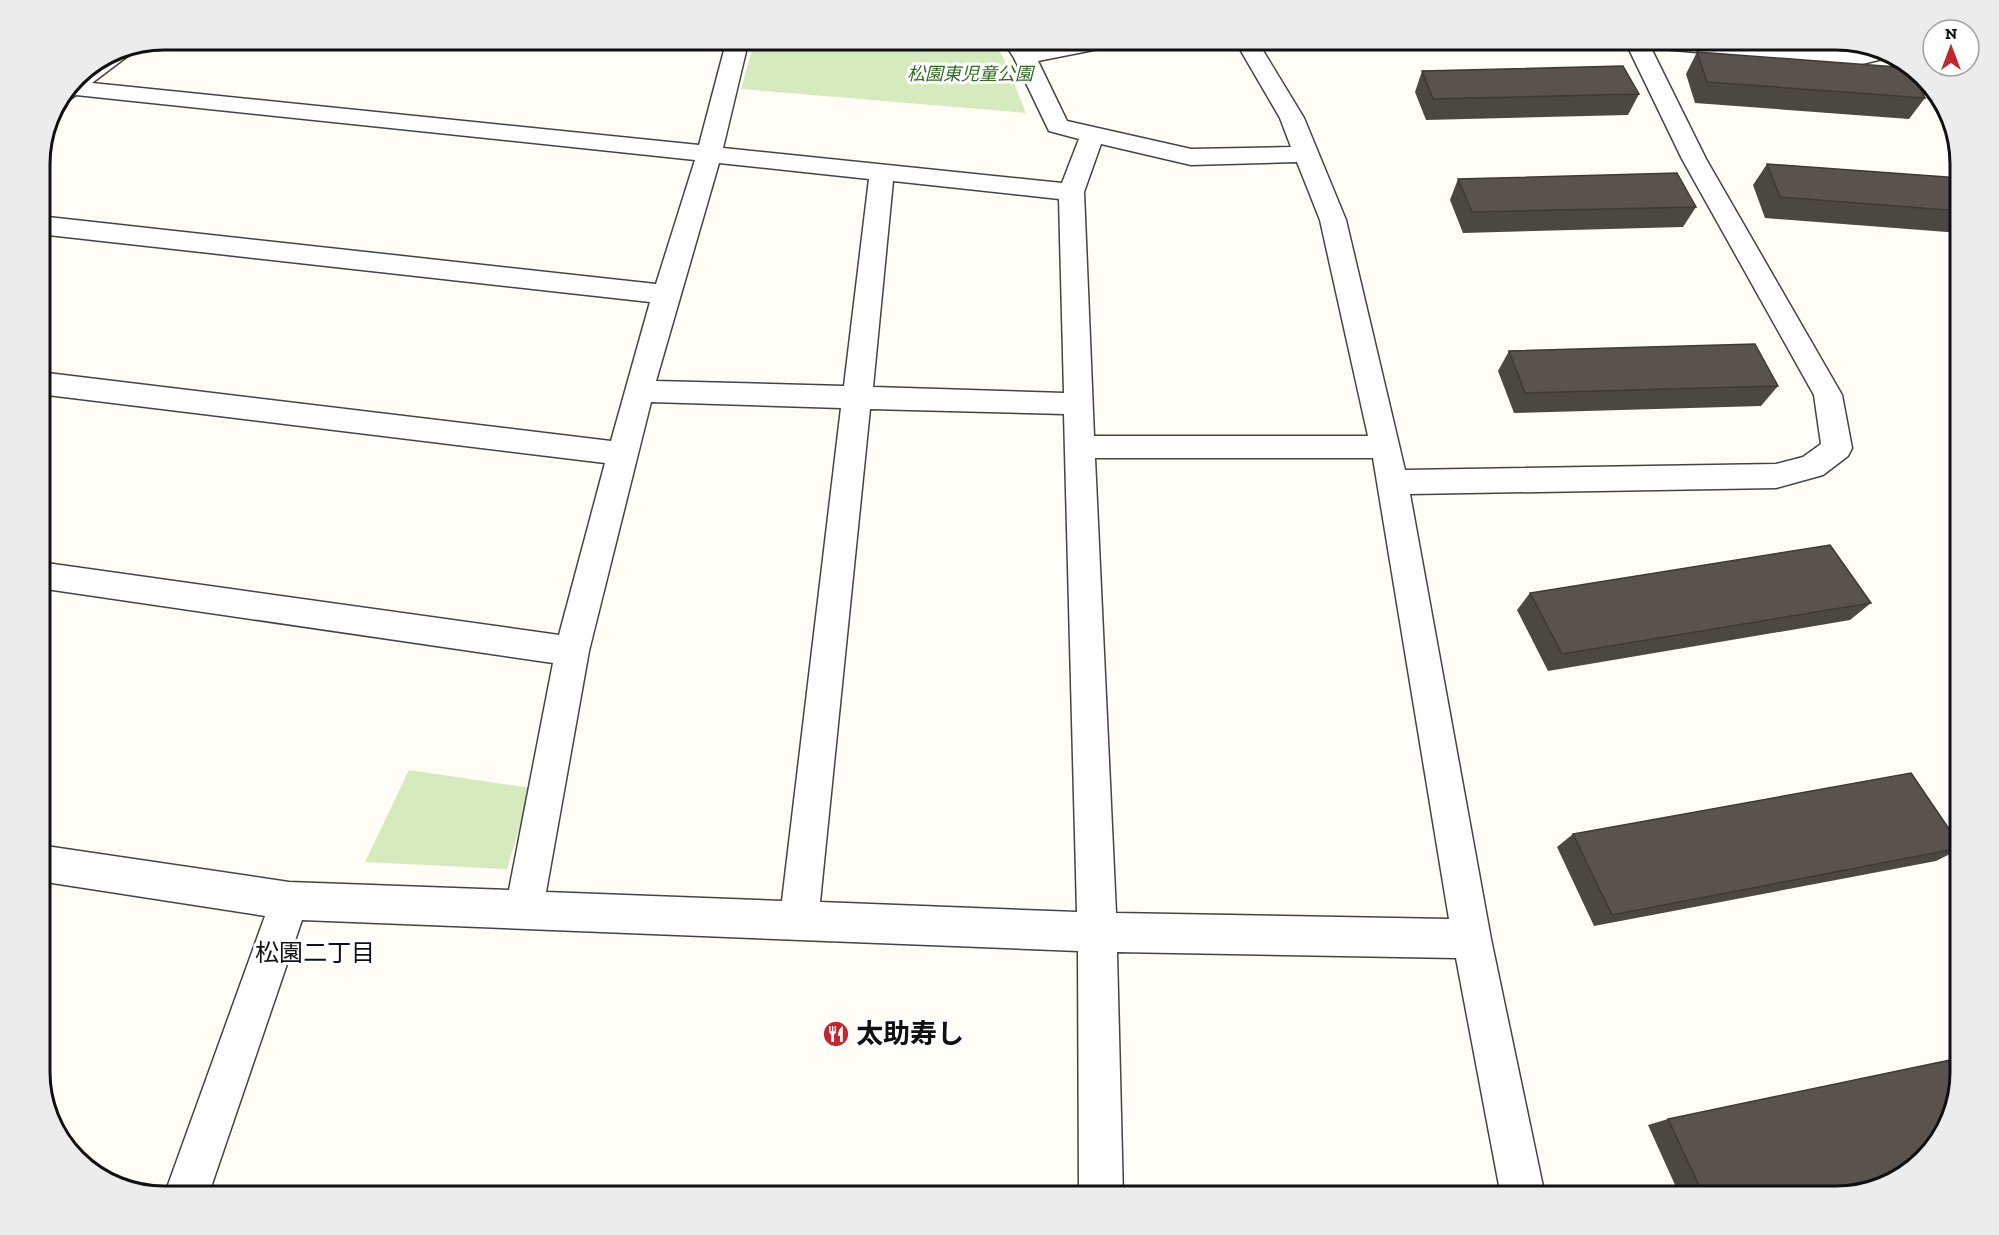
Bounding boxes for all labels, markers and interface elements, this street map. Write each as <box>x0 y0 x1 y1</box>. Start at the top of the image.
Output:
north arrow <box>1921 18 1981 78</box>
text: N <box>1945 24 1957 43</box>
park label: 松園東児童公園 <box>907 63 1036 85</box>
district label: 松園二丁目 <box>255 938 375 967</box>
place label: 太助寿し <box>856 1018 964 1050</box>
restaurant icon: 太助寿し <box>821 1019 851 1049</box>

